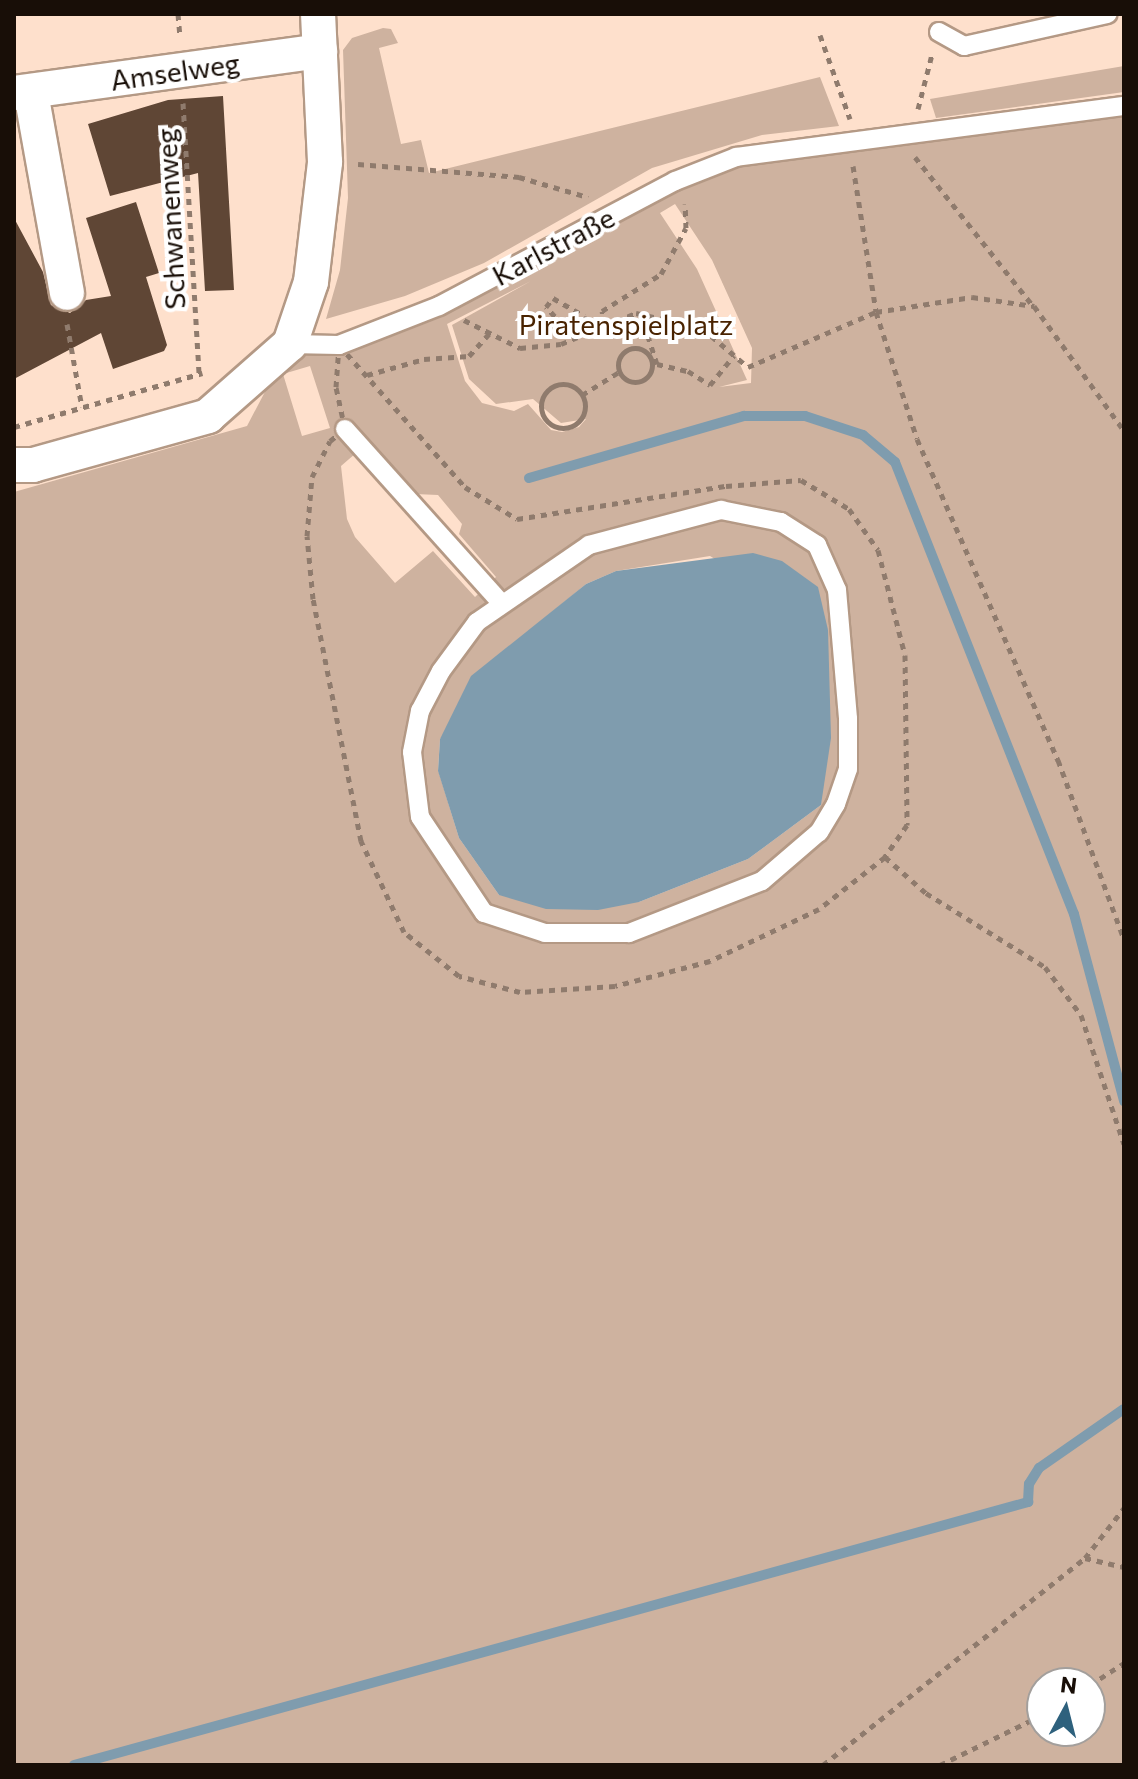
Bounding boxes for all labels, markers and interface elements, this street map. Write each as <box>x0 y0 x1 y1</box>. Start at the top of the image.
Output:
street label: Amselweg <box>108 45 242 97</box>
street label: Schwanenweg <box>148 128 192 310</box>
street label: Karlstraße <box>486 200 620 292</box>
park label: Piratenspielplatz <box>519 307 733 341</box>
north arrow <box>1026 1667 1106 1747</box>
text: N <box>1059 1670 1079 1699</box>

